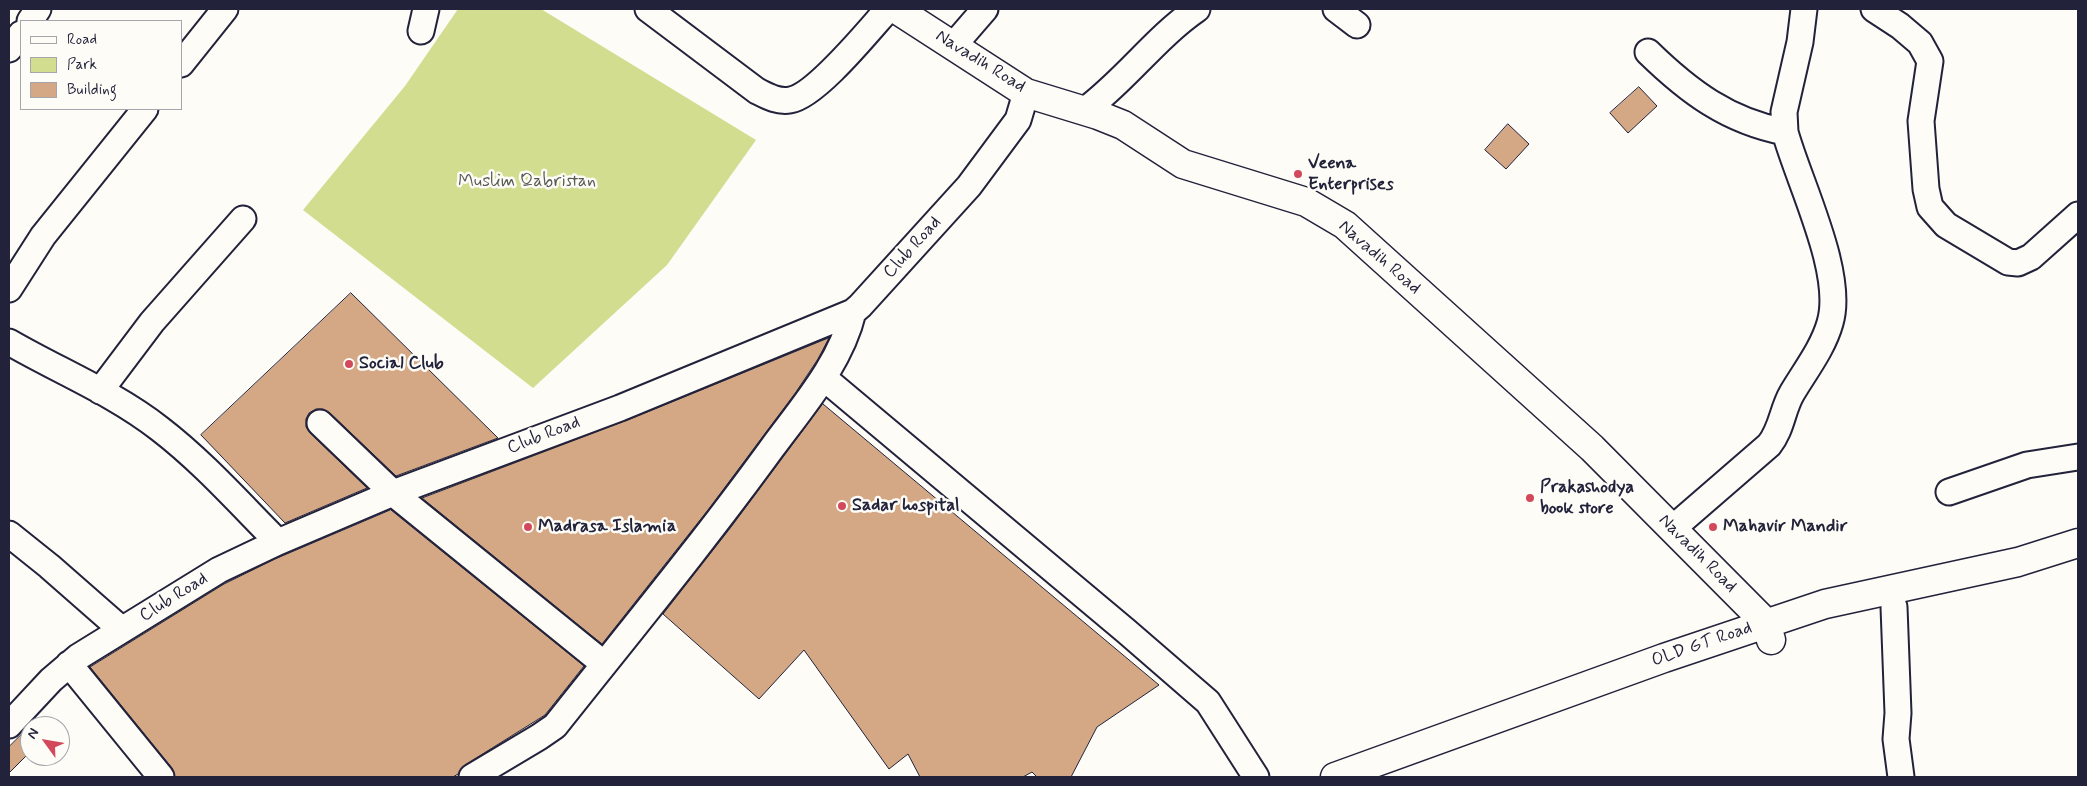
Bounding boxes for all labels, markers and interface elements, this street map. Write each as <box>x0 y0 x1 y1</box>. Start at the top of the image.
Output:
legend <box>20 20 182 110</box>
street label: Navadih Road <box>931 26 1029 98</box>
text: Road <box>67 30 97 50</box>
text: Park <box>67 55 97 75</box>
text: Building <box>67 80 117 100</box>
place label: Veena Enterprises <box>1308 153 1394 195</box>
marker: Veena Enterprises <box>1292 168 1304 180</box>
park label: Muslim Qabristan <box>458 171 596 193</box>
street label: Club Road <box>879 212 947 284</box>
street label: Navadih Road <box>1333 216 1425 300</box>
place label: Social Club <box>359 353 444 375</box>
marker: Social Club <box>343 358 355 370</box>
street label: Club Road <box>505 412 583 460</box>
place label: Prakashodya book store <box>1540 477 1634 520</box>
marker: Prakashodya book store <box>1524 492 1536 504</box>
place label: Sadar hospital <box>852 495 959 517</box>
marker: Sadar hospital <box>836 500 848 512</box>
street label: Navadih Road <box>1653 510 1741 598</box>
place label: Madrasa Islamia <box>538 516 676 538</box>
place label: Mahavir Mandir <box>1723 516 1848 538</box>
marker: Madrasa Islamia <box>522 521 534 533</box>
marker: Mahavir Mandir <box>1707 521 1719 533</box>
street label: Club Road <box>136 569 212 627</box>
street label: OLD GT Road <box>1649 618 1755 672</box>
north arrow <box>20 716 70 766</box>
text: N <box>23 725 43 742</box>

